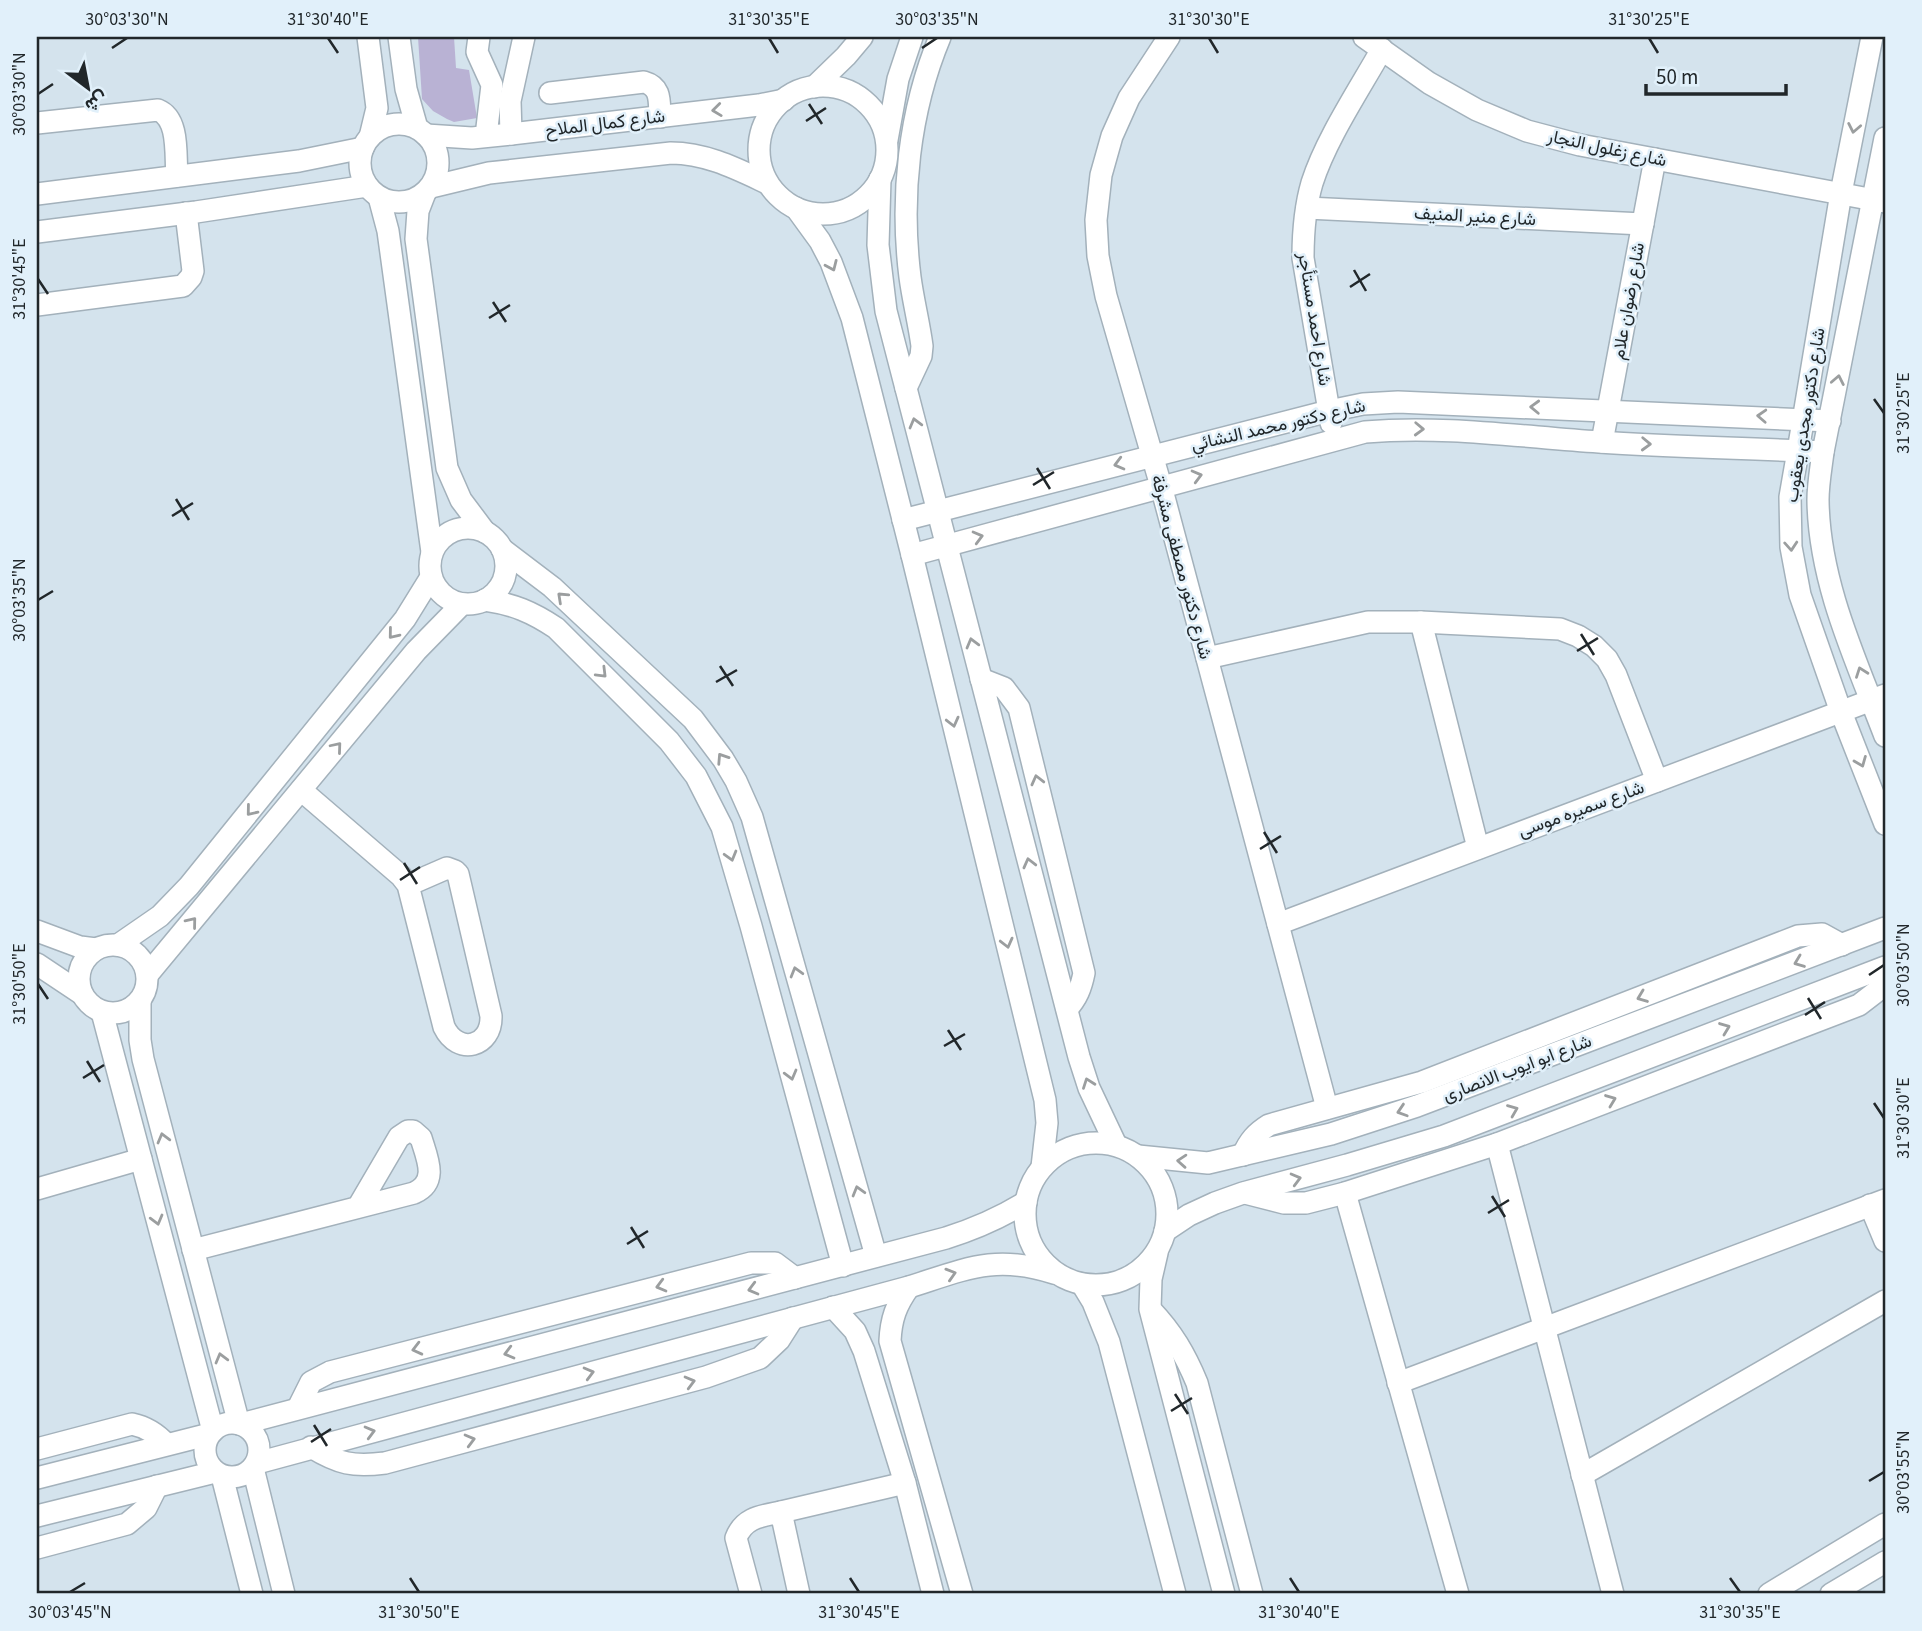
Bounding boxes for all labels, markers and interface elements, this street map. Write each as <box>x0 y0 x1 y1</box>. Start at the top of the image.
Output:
text: 30°03'30"N <box>85 7 169 32</box>
text: 31°30'40"E <box>287 7 369 32</box>
text: 31°30'35"E <box>728 7 810 32</box>
text: 30°03'35"N <box>895 7 979 32</box>
text: 31°30'30"E <box>1168 7 1250 32</box>
text: 31°30'25"E <box>1608 7 1690 32</box>
text: 30°03'30"N <box>7 52 32 136</box>
north arrow <box>52 52 122 122</box>
scale bar <box>1646 52 1786 96</box>
text: 50 m <box>1656 62 1698 92</box>
text: ش <box>79 84 113 119</box>
one-way arrow <box>711 103 723 118</box>
street label: شارع كمال الملاح <box>544 104 666 143</box>
one-way arrow <box>1847 122 1862 134</box>
street label: شارع زغلول النجار <box>1544 123 1669 173</box>
street label: شارع منير المنيف <box>1413 201 1537 232</box>
text: 31°30'45"E <box>7 238 32 320</box>
street label: شارع رضوان علام <box>1606 241 1651 362</box>
street label: شارع احمد مستأجر <box>1291 249 1337 388</box>
one-way arrow <box>824 259 838 271</box>
street label: شارع دكتور مجدى يعقوب <box>1779 326 1832 504</box>
text: 31°30'25"E <box>1891 372 1916 454</box>
one-way arrow <box>1830 374 1845 386</box>
street label: شارع دكتور محمد النشائي <box>1188 393 1368 460</box>
one-way arrow <box>1529 400 1540 415</box>
one-way arrow <box>1756 409 1767 424</box>
one-way arrow <box>909 417 923 429</box>
one-way arrow <box>1414 422 1425 437</box>
one-way arrow <box>1641 437 1652 452</box>
one-way arrow <box>1113 456 1125 470</box>
one-way arrow <box>1191 470 1203 484</box>
street label: شارع دكتور مصطفى مشرفة <box>1145 472 1218 662</box>
one-way arrow <box>972 530 984 545</box>
one-way arrow <box>1784 541 1799 552</box>
text: 30°03'35"N <box>7 558 32 642</box>
one-way arrow <box>557 593 570 605</box>
one-way arrow <box>389 626 402 638</box>
one-way arrow <box>966 637 980 649</box>
one-way arrow <box>594 664 607 677</box>
one-way arrow <box>1855 667 1869 679</box>
one-way arrow <box>945 716 959 728</box>
one-way arrow <box>329 742 341 755</box>
one-way arrow <box>717 752 730 765</box>
one-way arrow <box>1852 755 1866 767</box>
one-way arrow <box>1031 774 1045 786</box>
street label: شارع سميره موسى <box>1515 775 1648 844</box>
one-way arrow <box>247 803 259 816</box>
one-way arrow <box>722 850 737 862</box>
one-way arrow <box>1023 858 1037 870</box>
one-way arrow <box>183 918 196 930</box>
text: 30°03'50"N <box>1891 923 1916 1007</box>
one-way arrow <box>999 937 1013 949</box>
text: 31°30'50"E <box>7 943 32 1025</box>
one-way arrow <box>1793 953 1805 967</box>
one-way arrow <box>790 966 804 978</box>
one-way arrow <box>1637 988 1649 1002</box>
one-way arrow <box>1718 1023 1730 1037</box>
street label: شارع ابو ايوب الانصارى <box>1439 1029 1595 1108</box>
one-way arrow <box>783 1069 798 1081</box>
text: 31°30'30"E <box>1891 1077 1916 1159</box>
one-way arrow <box>1082 1078 1096 1090</box>
one-way arrow <box>1604 1094 1616 1108</box>
one-way arrow <box>1397 1103 1409 1117</box>
one-way arrow <box>1506 1105 1518 1119</box>
one-way arrow <box>157 1132 171 1144</box>
one-way arrow <box>1176 1154 1187 1169</box>
one-way arrow <box>1290 1173 1302 1187</box>
one-way arrow <box>852 1185 866 1197</box>
one-way arrow <box>149 1214 163 1226</box>
one-way arrow <box>944 1268 956 1282</box>
one-way arrow <box>655 1278 667 1292</box>
one-way arrow <box>747 1281 759 1295</box>
one-way arrow <box>411 1341 423 1355</box>
one-way arrow <box>503 1345 515 1359</box>
one-way arrow <box>215 1352 229 1364</box>
one-way arrow <box>583 1367 595 1381</box>
one-way arrow <box>684 1376 696 1390</box>
one-way arrow <box>364 1426 376 1440</box>
text: 30°03'55"N <box>1891 1430 1916 1514</box>
one-way arrow <box>464 1434 476 1449</box>
text: 30°03'45"N <box>28 1600 112 1625</box>
text: 31°30'50"E <box>378 1600 460 1625</box>
text: 31°30'45"E <box>818 1600 900 1625</box>
text: 31°30'40"E <box>1258 1600 1340 1625</box>
text: 31°30'35"E <box>1699 1600 1781 1625</box>

